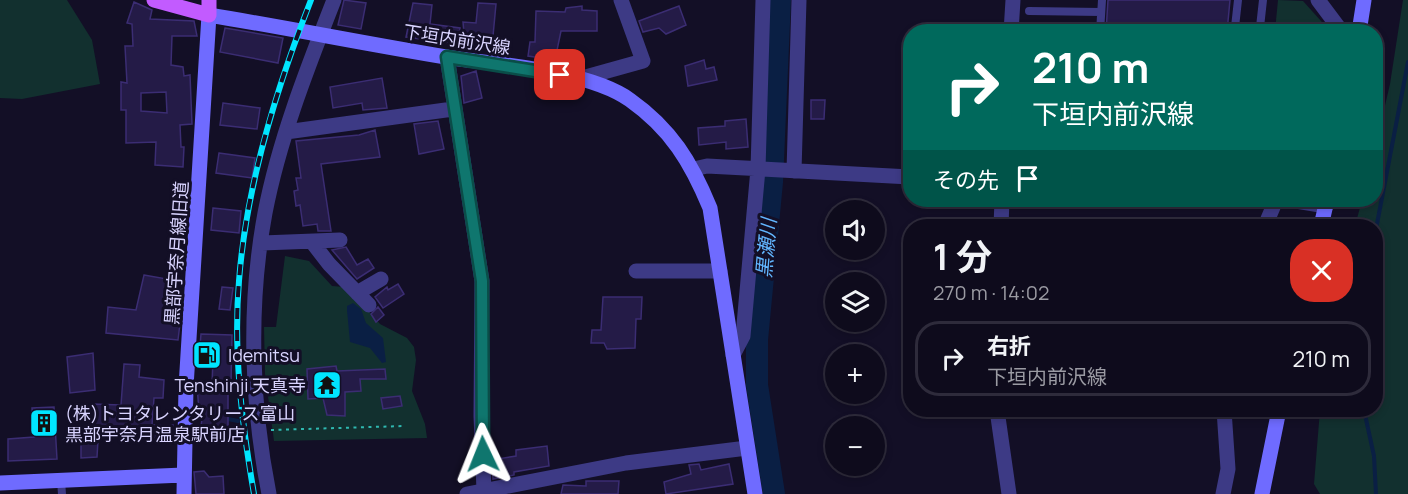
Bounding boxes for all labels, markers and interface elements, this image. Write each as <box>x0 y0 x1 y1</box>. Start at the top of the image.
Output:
street label: 下垣内前沢線 <box>402 19 512 59</box>
text: 210 m <box>1032 38 1149 96</box>
icon: right <box>933 48 1011 126</box>
pin <box>534 49 585 100</box>
icon: arrive <box>543 58 576 91</box>
text: 下垣内前沢線 <box>1032 95 1194 132</box>
icon: arrive <box>1011 162 1044 195</box>
text: その先 <box>933 165 999 195</box>
street label: 黒部宇奈月線旧道 <box>159 180 193 326</box>
map controls <box>825 200 885 476</box>
button: sound <box>825 200 885 260</box>
water label: 黒瀬川 <box>750 215 782 279</box>
text: 1 分 <box>933 232 992 281</box>
button: close <box>1290 239 1353 302</box>
button: layers <box>825 272 885 332</box>
text: 270 m · 14:02 <box>933 279 1049 306</box>
text: 右折 <box>987 331 1031 361</box>
fuel station icon: Idemitsu <box>191 339 223 371</box>
icon: right <box>936 342 969 375</box>
place label: Idemitsu <box>228 343 300 367</box>
button: + <box>825 344 885 404</box>
text: 210 m <box>1292 344 1350 374</box>
text: 下垣内前沢線 <box>987 363 1107 390</box>
temple icon: Tenshinji 天真寺 <box>311 369 343 401</box>
place label: Tenshinji 天真寺 <box>174 373 306 397</box>
place label: (株)トヨタレンタリース富山 黒部宇奈月温泉駅前店 <box>65 401 295 446</box>
building icon: (株)トヨタレンタリース富山 黒部宇奈月温泉駅前店 <box>28 407 60 439</box>
button: − <box>825 416 885 476</box>
position arrow <box>451 422 515 486</box>

